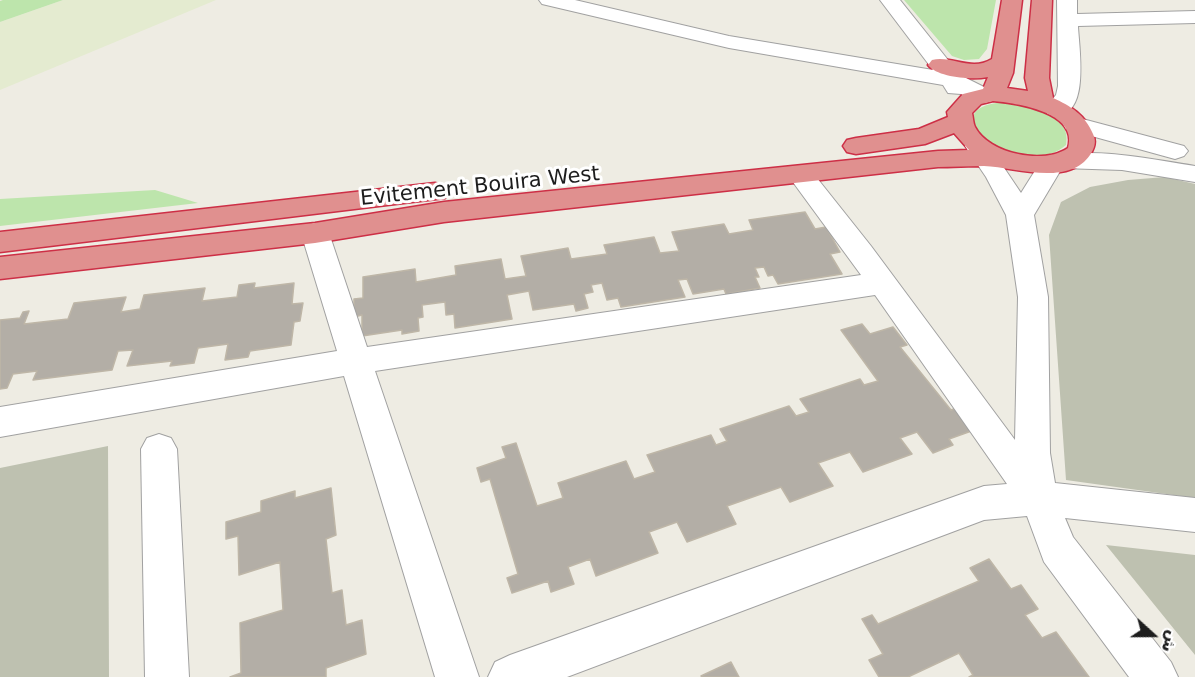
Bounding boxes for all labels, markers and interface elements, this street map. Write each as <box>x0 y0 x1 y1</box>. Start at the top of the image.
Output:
street label: Evitement Bouira West <box>359 162 601 212</box>
north arrow <box>1123 605 1183 665</box>
text: ش <box>1157 628 1183 655</box>

